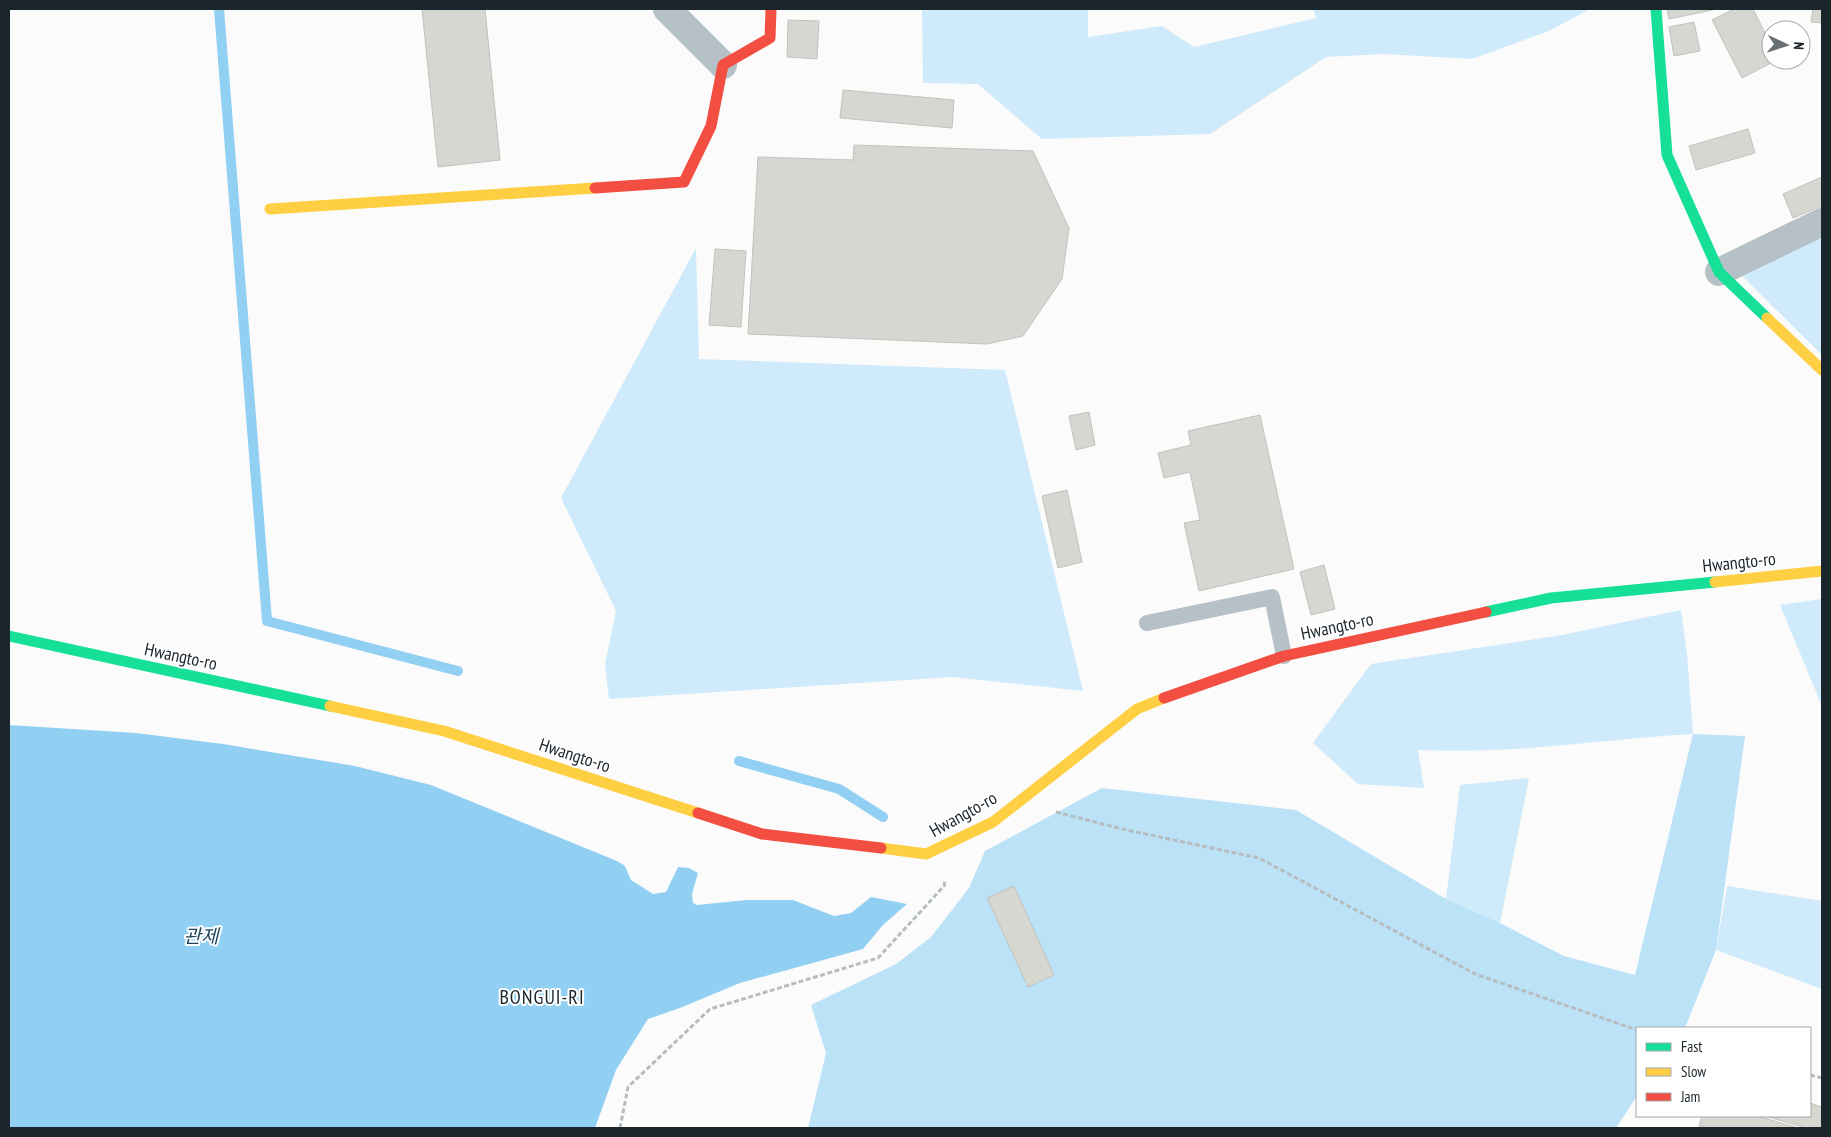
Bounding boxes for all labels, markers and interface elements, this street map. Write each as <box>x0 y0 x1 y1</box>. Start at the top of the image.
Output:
north arrow <box>1761 20 1811 70</box>
text: N <box>1790 42 1808 50</box>
street label: Hwangto-ro <box>1701 547 1777 577</box>
street label: Hwangto-ro <box>1299 607 1376 645</box>
street label: Hwangto-ro <box>143 637 220 675</box>
street label: Hwangto-ro <box>536 733 614 777</box>
street label: Hwangto-ro <box>925 786 1001 842</box>
water label: 관제 <box>184 924 221 948</box>
district label: BONGUI-RI <box>499 984 585 1010</box>
legend <box>1636 1027 1811 1117</box>
text: Fast <box>1681 1037 1702 1056</box>
text: Slow <box>1681 1062 1706 1081</box>
text: Jam <box>1680 1087 1700 1106</box>

